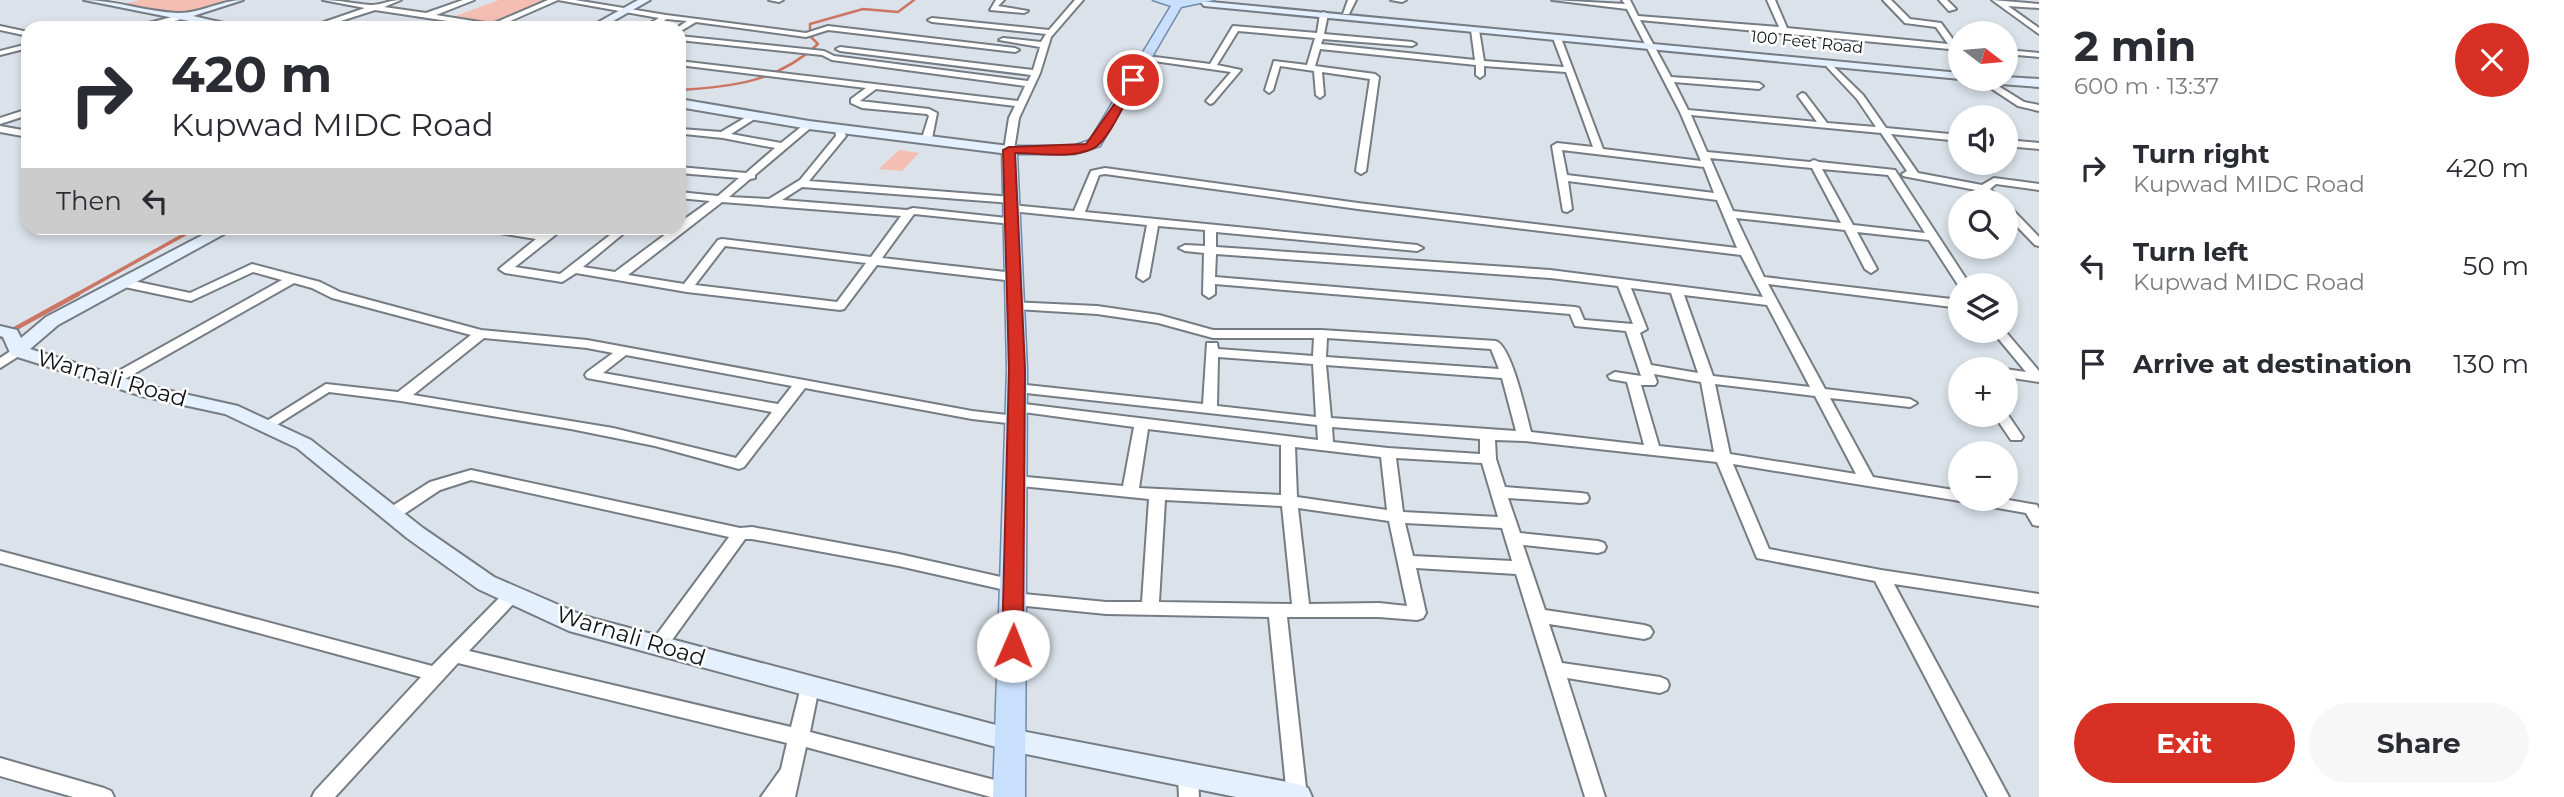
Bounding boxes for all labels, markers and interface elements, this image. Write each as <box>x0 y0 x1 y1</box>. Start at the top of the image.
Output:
text: 2 min <box>2074 20 2196 72</box>
north arrow <box>1948 21 2018 91</box>
map controls <box>1948 21 2018 511</box>
button: close <box>2455 23 2529 97</box>
street label: 100 Feet Road <box>1750 27 1864 57</box>
text: 420 m <box>171 45 332 104</box>
icon: right <box>56 49 147 140</box>
pin <box>1103 50 1163 110</box>
icon: arrive <box>1114 61 1152 99</box>
text: 600 m · 13:37 <box>2074 72 2219 100</box>
text: Kupwad MIDC Road <box>171 105 494 144</box>
button: sound <box>1948 105 2018 175</box>
text: Turn right <box>2133 138 2269 170</box>
icon: right <box>2074 149 2112 187</box>
text: 420 m <box>2446 152 2529 184</box>
text: Kupwad MIDC Road <box>2133 170 2365 198</box>
icon: left <box>136 182 174 220</box>
text: Then <box>56 185 122 217</box>
button: search <box>1948 189 2018 259</box>
text: Turn left <box>2133 236 2249 268</box>
icon: left <box>2074 247 2112 285</box>
text: 50 m <box>2463 250 2529 282</box>
text: Kupwad MIDC Road <box>2133 268 2365 296</box>
button: layers <box>1948 273 2018 343</box>
street label: Warnali Road <box>34 343 190 413</box>
icon: arrive <box>2074 345 2112 383</box>
text: Arrive at destination <box>2133 348 2412 380</box>
text: 130 m <box>2453 348 2529 380</box>
button: + <box>1948 357 2018 427</box>
button: − <box>1948 441 2018 511</box>
street label: Warnali Road <box>553 600 709 672</box>
position arrow <box>976 609 1050 683</box>
button: Exit <box>2074 703 2295 783</box>
button: Share <box>2309 703 2529 783</box>

